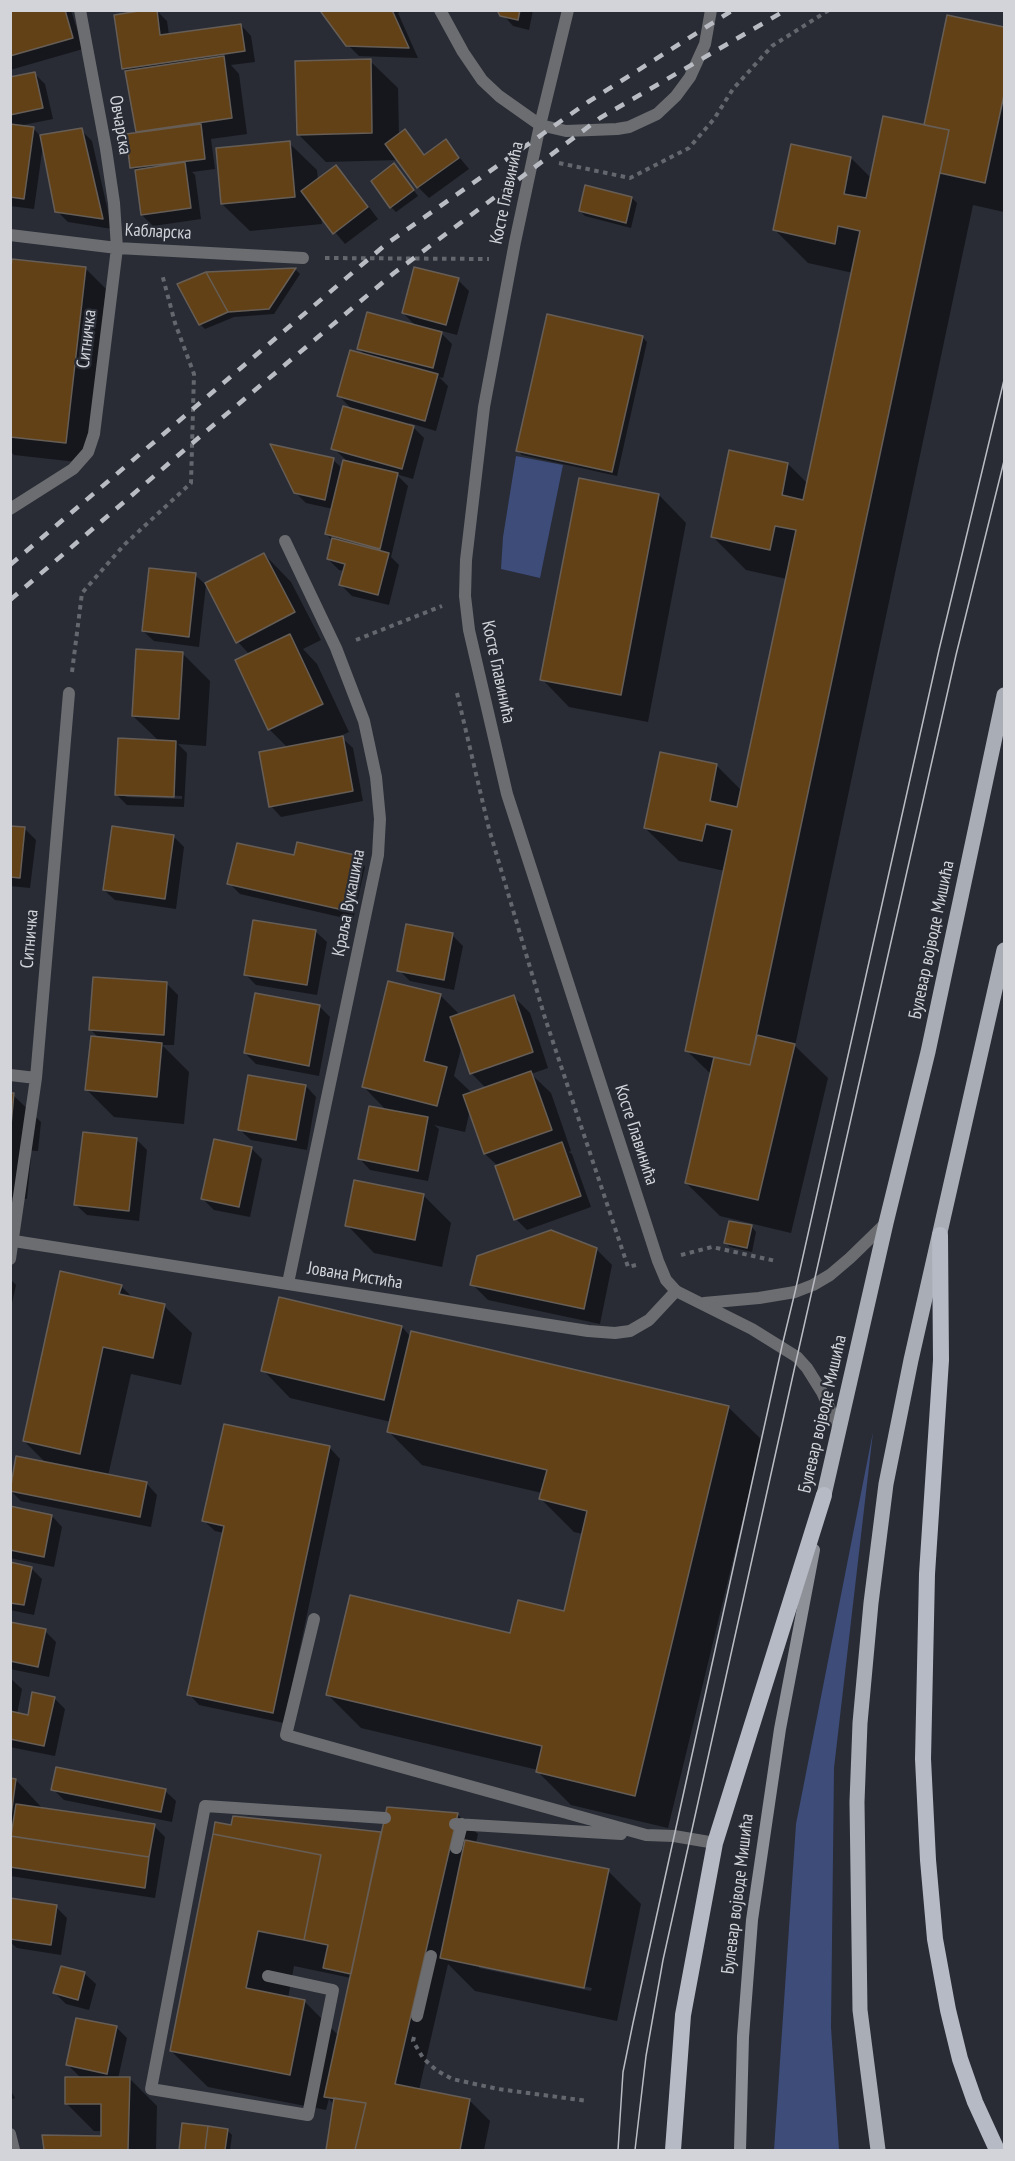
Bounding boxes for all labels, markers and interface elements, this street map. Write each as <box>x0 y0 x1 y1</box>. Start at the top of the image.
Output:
street label: Овчарска <box>104 94 136 156</box>
street label: Косте Главинића <box>486 140 528 246</box>
street label: Кабларска <box>124 219 192 245</box>
street label: Ситничка <box>73 308 101 370</box>
street label: Косте Главинића <box>477 619 519 725</box>
street label: Краља Вукашина <box>328 848 370 958</box>
street label: Булевар војводе Мишића <box>905 859 959 1021</box>
street label: Ситничка <box>17 909 43 969</box>
street label: Косте Главинића <box>610 1082 662 1188</box>
street label: Јована Ристића <box>306 1258 404 1294</box>
street label: Булевар војводе Мишића <box>794 1333 852 1495</box>
street label: Булевар војводе Мишића <box>717 1812 759 1976</box>

